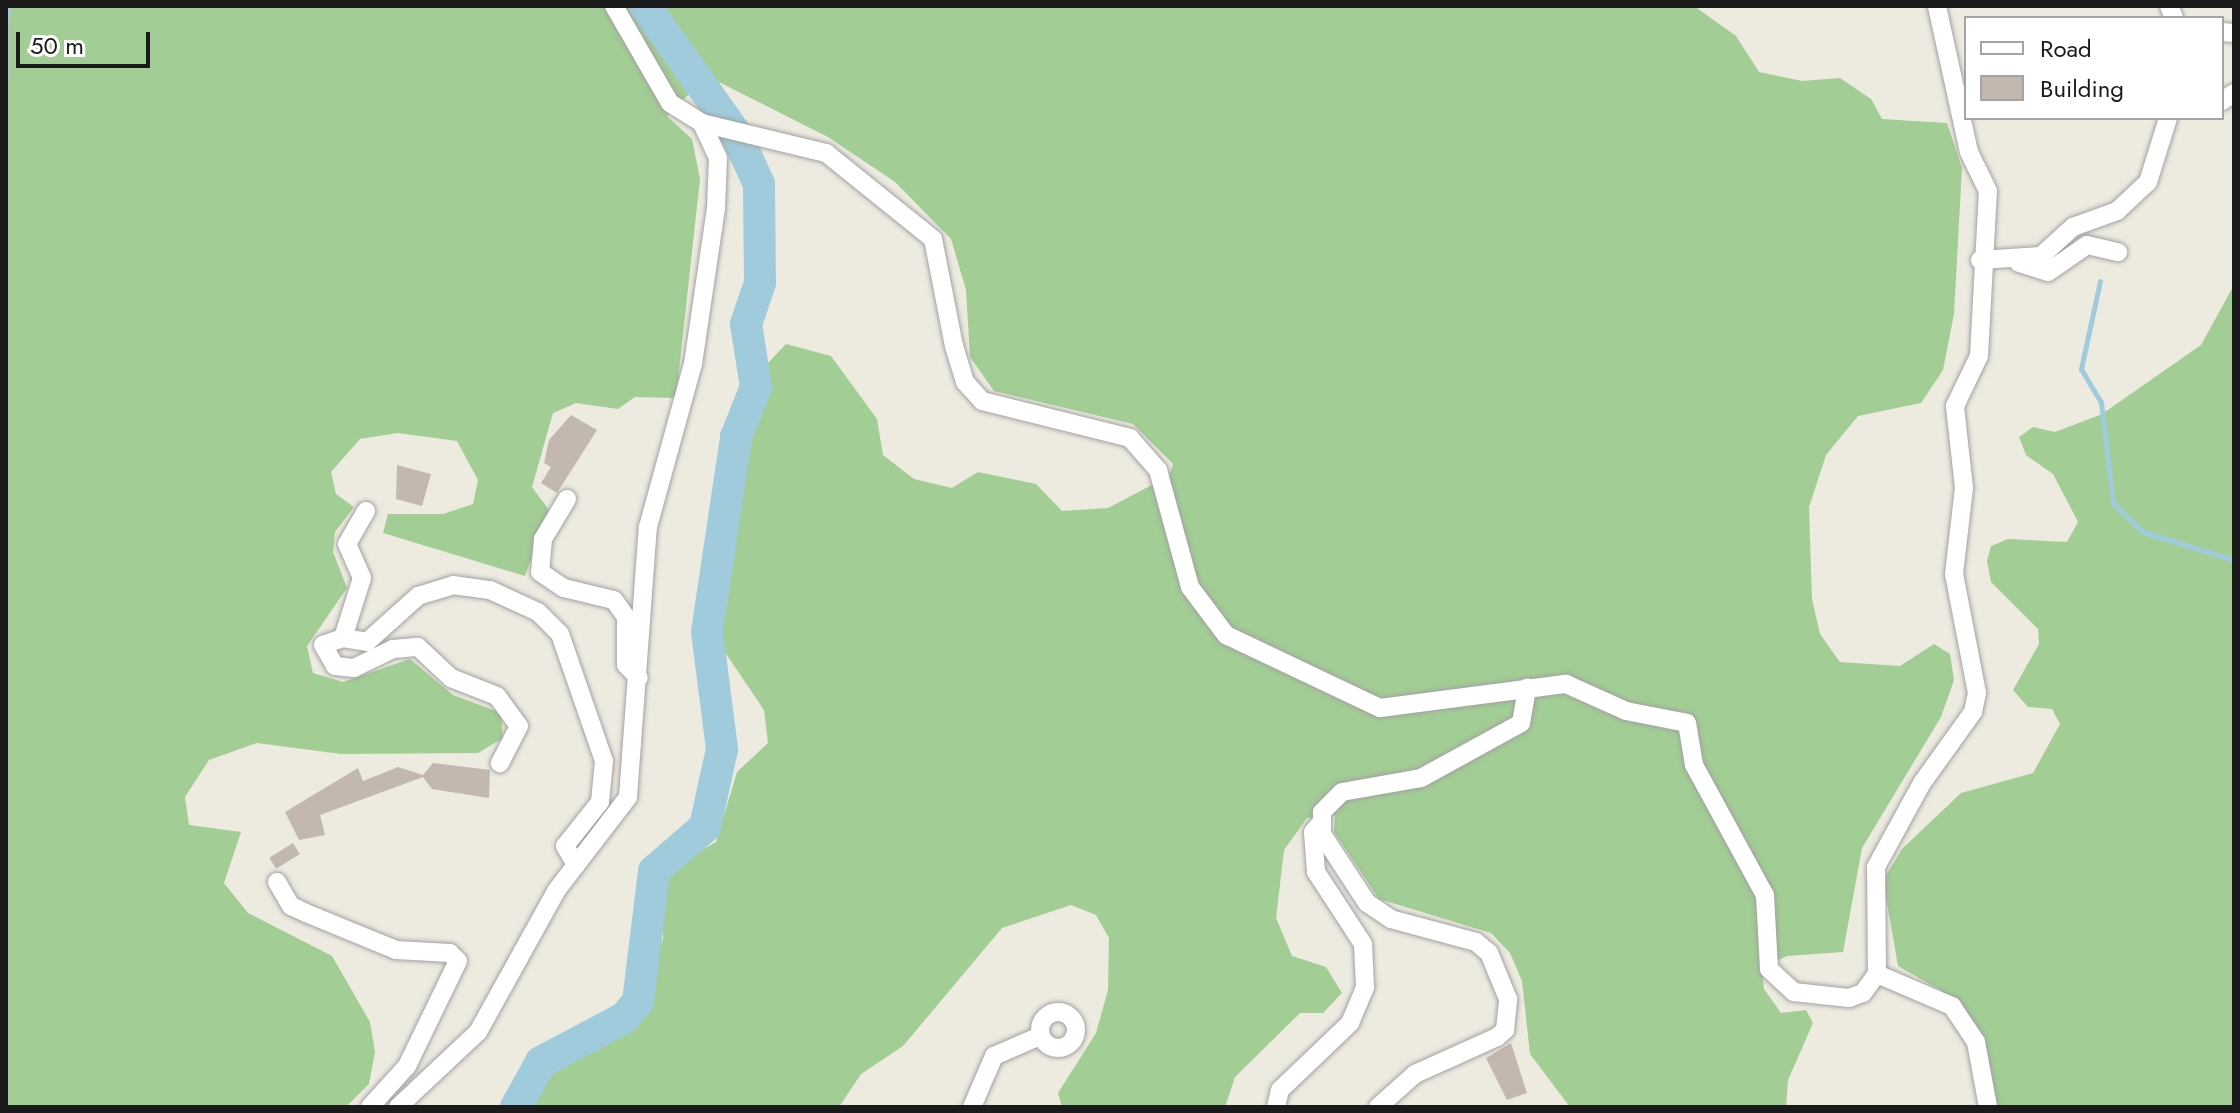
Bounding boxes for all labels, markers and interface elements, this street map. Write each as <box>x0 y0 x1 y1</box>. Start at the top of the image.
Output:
scale bar <box>20 16 154 66</box>
legend <box>1964 16 2224 120</box>
text: 50 m <box>30 28 84 63</box>
text: Road <box>2040 31 2092 66</box>
text: Building <box>2040 71 2124 106</box>

